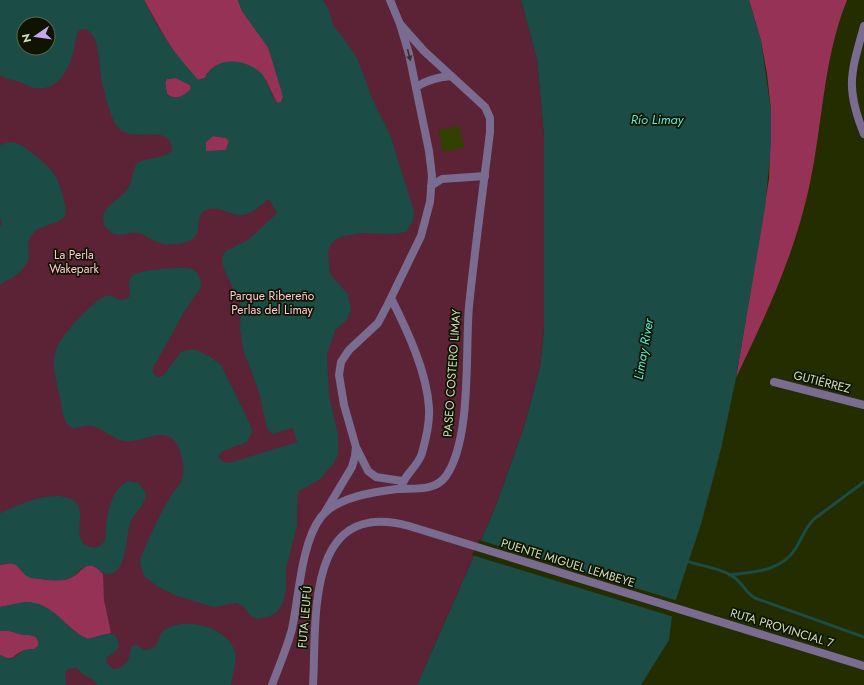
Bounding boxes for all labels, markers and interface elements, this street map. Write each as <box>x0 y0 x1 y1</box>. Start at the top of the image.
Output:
north arrow <box>16 16 56 56</box>
text: N <box>17 32 35 44</box>
one-way arrow <box>406 49 412 61</box>
water label: Río Limay <box>631 110 685 129</box>
park label: La Perla Wakepark <box>49 246 100 278</box>
park label: Parque Ribereño Perlas del Limay <box>230 287 315 319</box>
street label: PASEO COSTERO LIMAY <box>439 308 465 437</box>
water label: Limay River <box>629 316 658 381</box>
street label: GUTIÉRREZ <box>791 366 853 398</box>
street label: PUENTE MIGUEL LEMBEYE <box>499 534 637 592</box>
street label: FUTA LEUFÚ <box>293 585 317 649</box>
street label: RUTA PROVINCIAL 7 <box>728 604 837 652</box>

